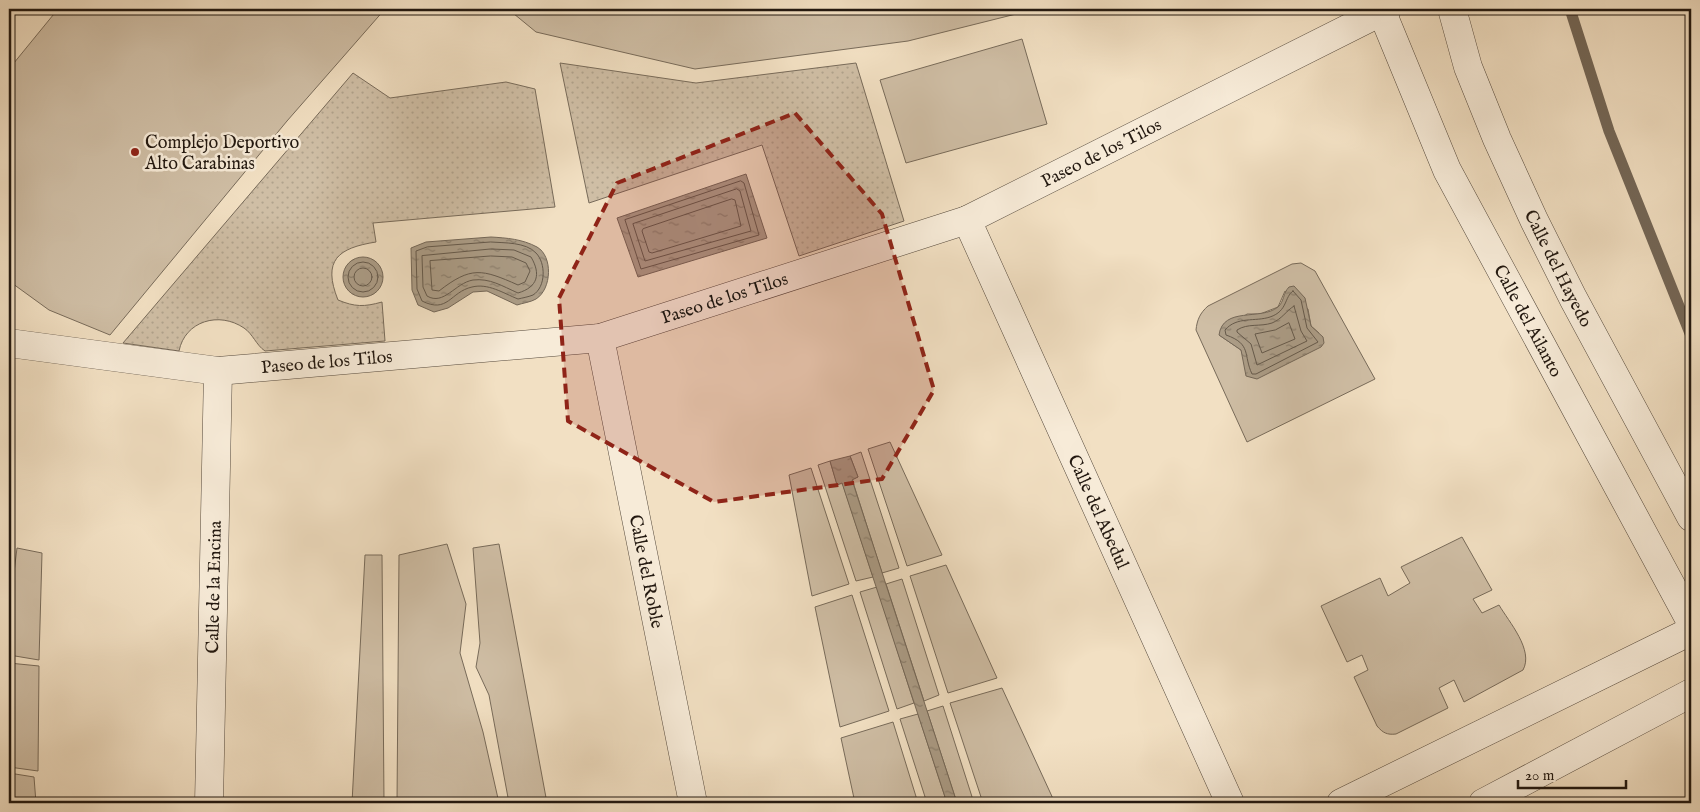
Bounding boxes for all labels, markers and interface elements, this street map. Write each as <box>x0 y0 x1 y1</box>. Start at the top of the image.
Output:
street label: Paseo de los Tilos <box>1038 114 1166 194</box>
place label: Complejo Deportivo Alto Carabinas <box>144 132 300 176</box>
marker: Complejo Deportivo Alto Carabinas <box>129 146 141 158</box>
street label: Calle del Hayedo <box>1518 207 1597 332</box>
street label: Calle del Ailanto <box>1487 261 1567 382</box>
street label: Paseo de los Tilos <box>659 268 791 331</box>
street label: Paseo de los Tilos <box>260 346 393 380</box>
street label: Calle del Abedul <box>1061 451 1133 573</box>
street label: Calle del Roble <box>623 513 668 630</box>
street label: Calle de la Encina <box>202 520 228 654</box>
scale bar <box>1518 757 1625 789</box>
text: 20 m <box>1525 766 1555 785</box>

